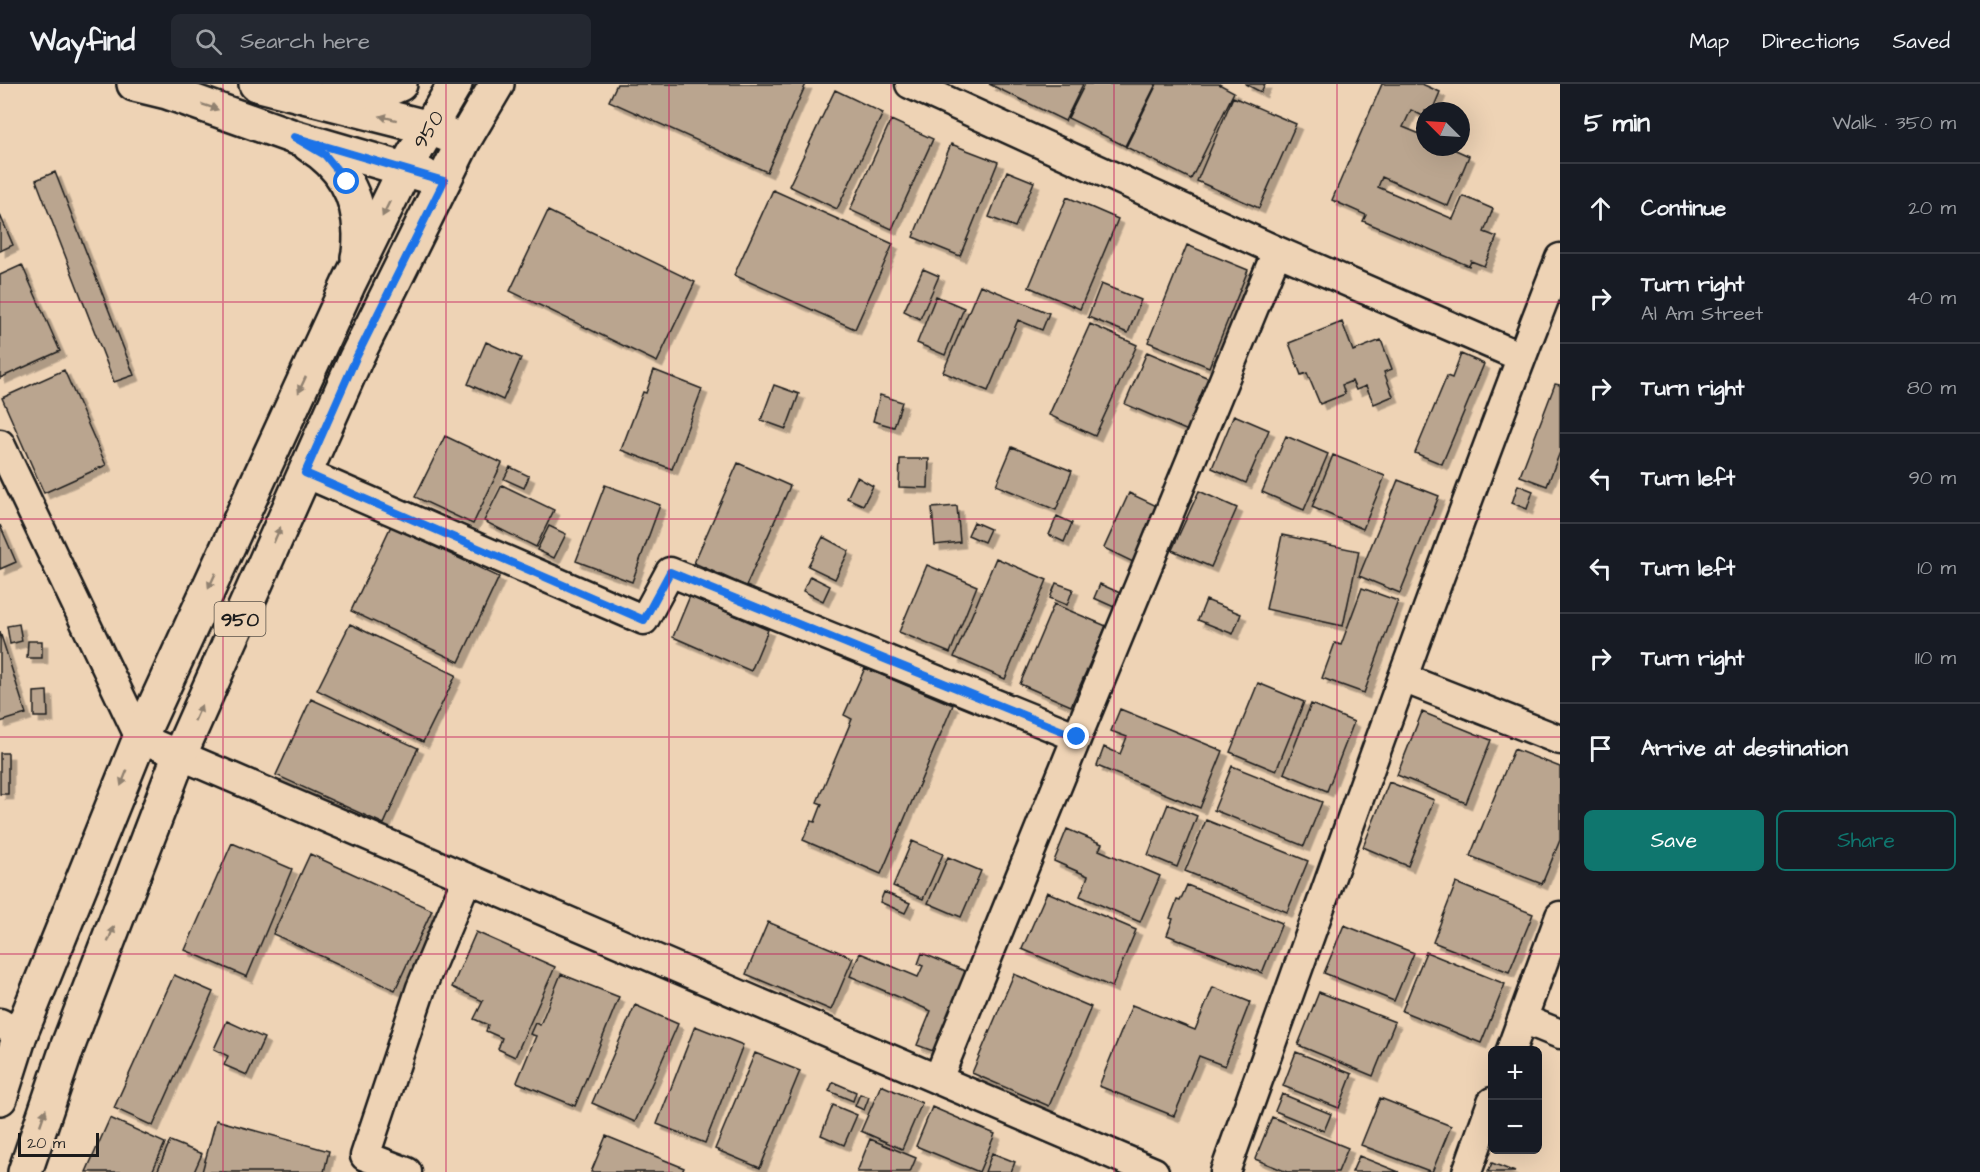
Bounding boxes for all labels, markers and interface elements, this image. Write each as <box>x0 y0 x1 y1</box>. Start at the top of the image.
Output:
search box <box>171 14 591 68</box>
text: Wayfind <box>30 22 135 61</box>
icon: search <box>192 25 225 58</box>
text: Search here <box>240 26 370 57</box>
text: Map <box>1689 27 1729 56</box>
text: Directions <box>1762 27 1860 56</box>
text: Saved <box>1893 27 1950 56</box>
north arrow <box>1416 102 1470 156</box>
one-way arrow <box>201 103 219 113</box>
street label: 950 <box>406 105 451 154</box>
text: 5 min <box>1584 105 1650 141</box>
text: Walk · 350 m <box>1832 109 1956 137</box>
one-way arrow <box>379 112 397 122</box>
route start <box>333 168 359 194</box>
icon: ahead <box>1584 192 1617 225</box>
text: Continue <box>1641 193 1726 224</box>
text: 20 m <box>1908 194 1956 222</box>
one-way arrow <box>381 200 391 217</box>
text: Turn right <box>1641 269 1744 300</box>
icon: right <box>1584 282 1617 315</box>
text: 40 m <box>1906 284 1956 312</box>
text: Al Am Street <box>1641 300 1763 328</box>
icon: right <box>1584 372 1617 405</box>
text: Turn right <box>1641 373 1744 404</box>
text: 80 m <box>1907 374 1956 402</box>
one-way arrow <box>298 376 307 393</box>
icon: left <box>1584 462 1617 495</box>
text: Turn left <box>1641 463 1735 494</box>
text: 90 m <box>1908 464 1956 492</box>
one-way arrow <box>273 527 282 544</box>
icon: left <box>1584 552 1617 585</box>
text: Turn left <box>1641 553 1735 584</box>
text: 10 m <box>1917 554 1956 582</box>
one-way arrow <box>208 573 217 590</box>
road number: 950 <box>214 602 266 636</box>
icon: right <box>1584 642 1617 675</box>
text: Turn right <box>1641 643 1744 674</box>
text: 110 m <box>1915 644 1956 672</box>
one-way arrow <box>194 705 203 722</box>
route end <box>1063 723 1089 749</box>
icon: arrive <box>1584 732 1617 765</box>
text: Arrive at destination <box>1641 733 1848 764</box>
one-way arrow <box>119 769 128 787</box>
button: Save <box>1584 810 1764 871</box>
button: Share <box>1776 810 1956 871</box>
one-way arrow <box>107 925 116 943</box>
map controls <box>1488 1046 1542 1154</box>
button: + <box>1488 1046 1542 1100</box>
button: − <box>1488 1100 1542 1154</box>
one-way arrow <box>39 1108 49 1126</box>
scale bar <box>18 1130 99 1158</box>
text: 20 m <box>27 1132 65 1154</box>

